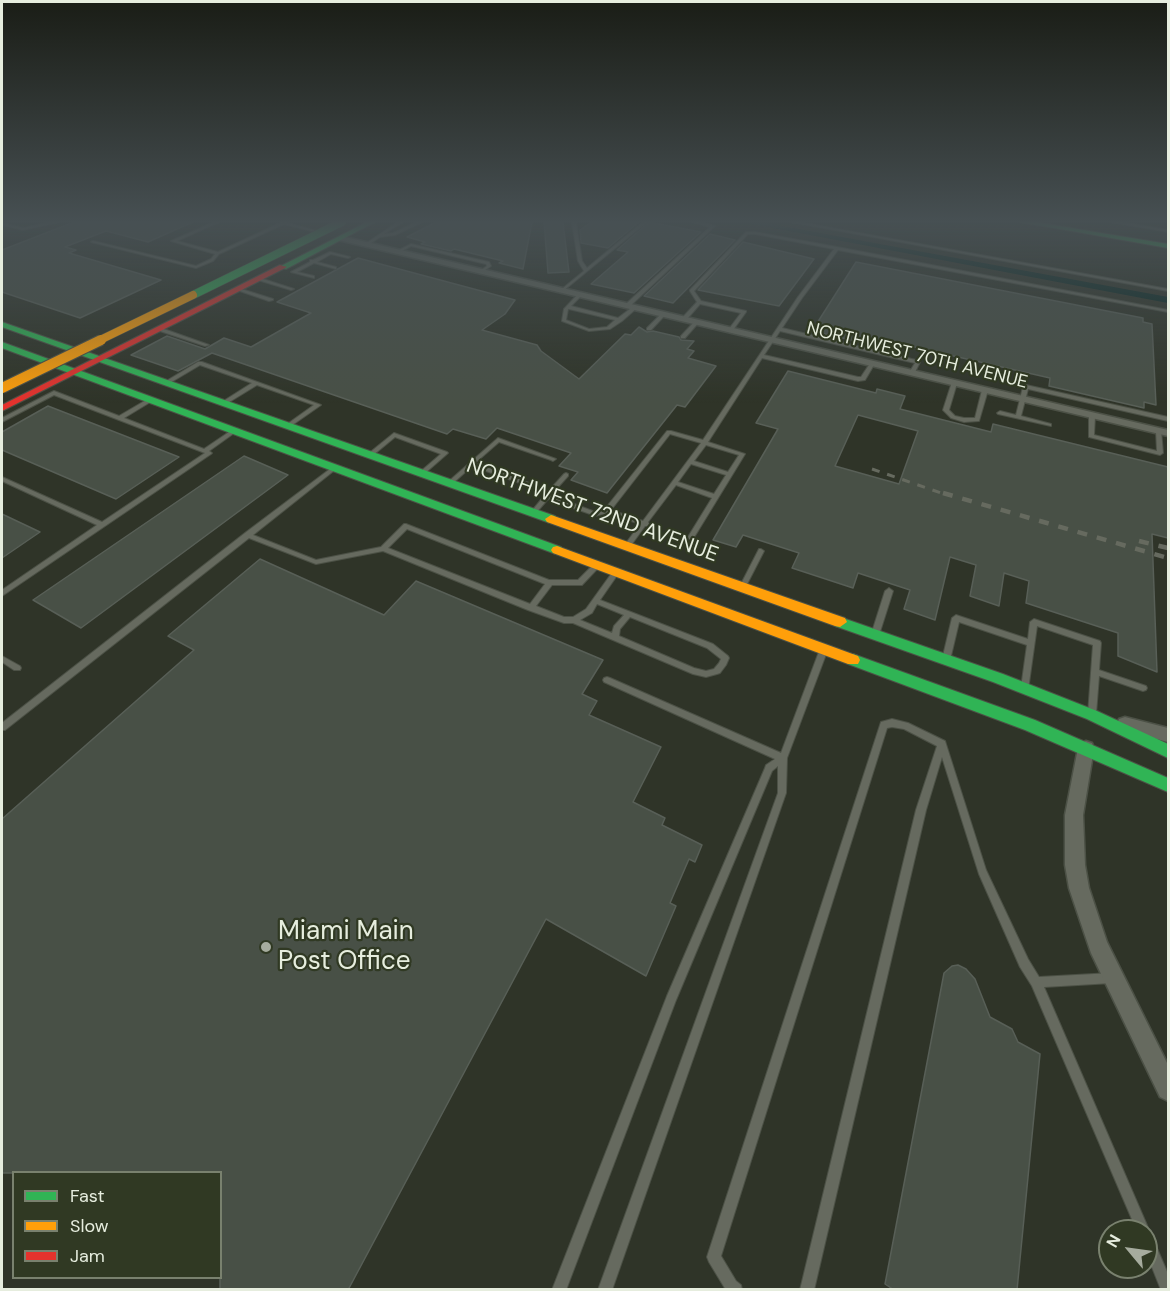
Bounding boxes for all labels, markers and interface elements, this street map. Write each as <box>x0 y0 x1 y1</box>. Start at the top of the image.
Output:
street label: NORTHWEST 70TH AVENUE <box>804 318 1030 394</box>
street label: NORTHWEST 72ND AVENUE <box>463 454 721 568</box>
place label: Miami Main Post Office <box>278 916 414 978</box>
marker: Miami Main Post Office <box>259 940 273 954</box>
legend <box>12 1171 222 1279</box>
text: Fast <box>70 1184 105 1208</box>
text: Slow <box>70 1214 109 1238</box>
north arrow <box>1098 1219 1158 1279</box>
text: N <box>1102 1231 1126 1251</box>
text: Jam <box>70 1244 105 1268</box>

